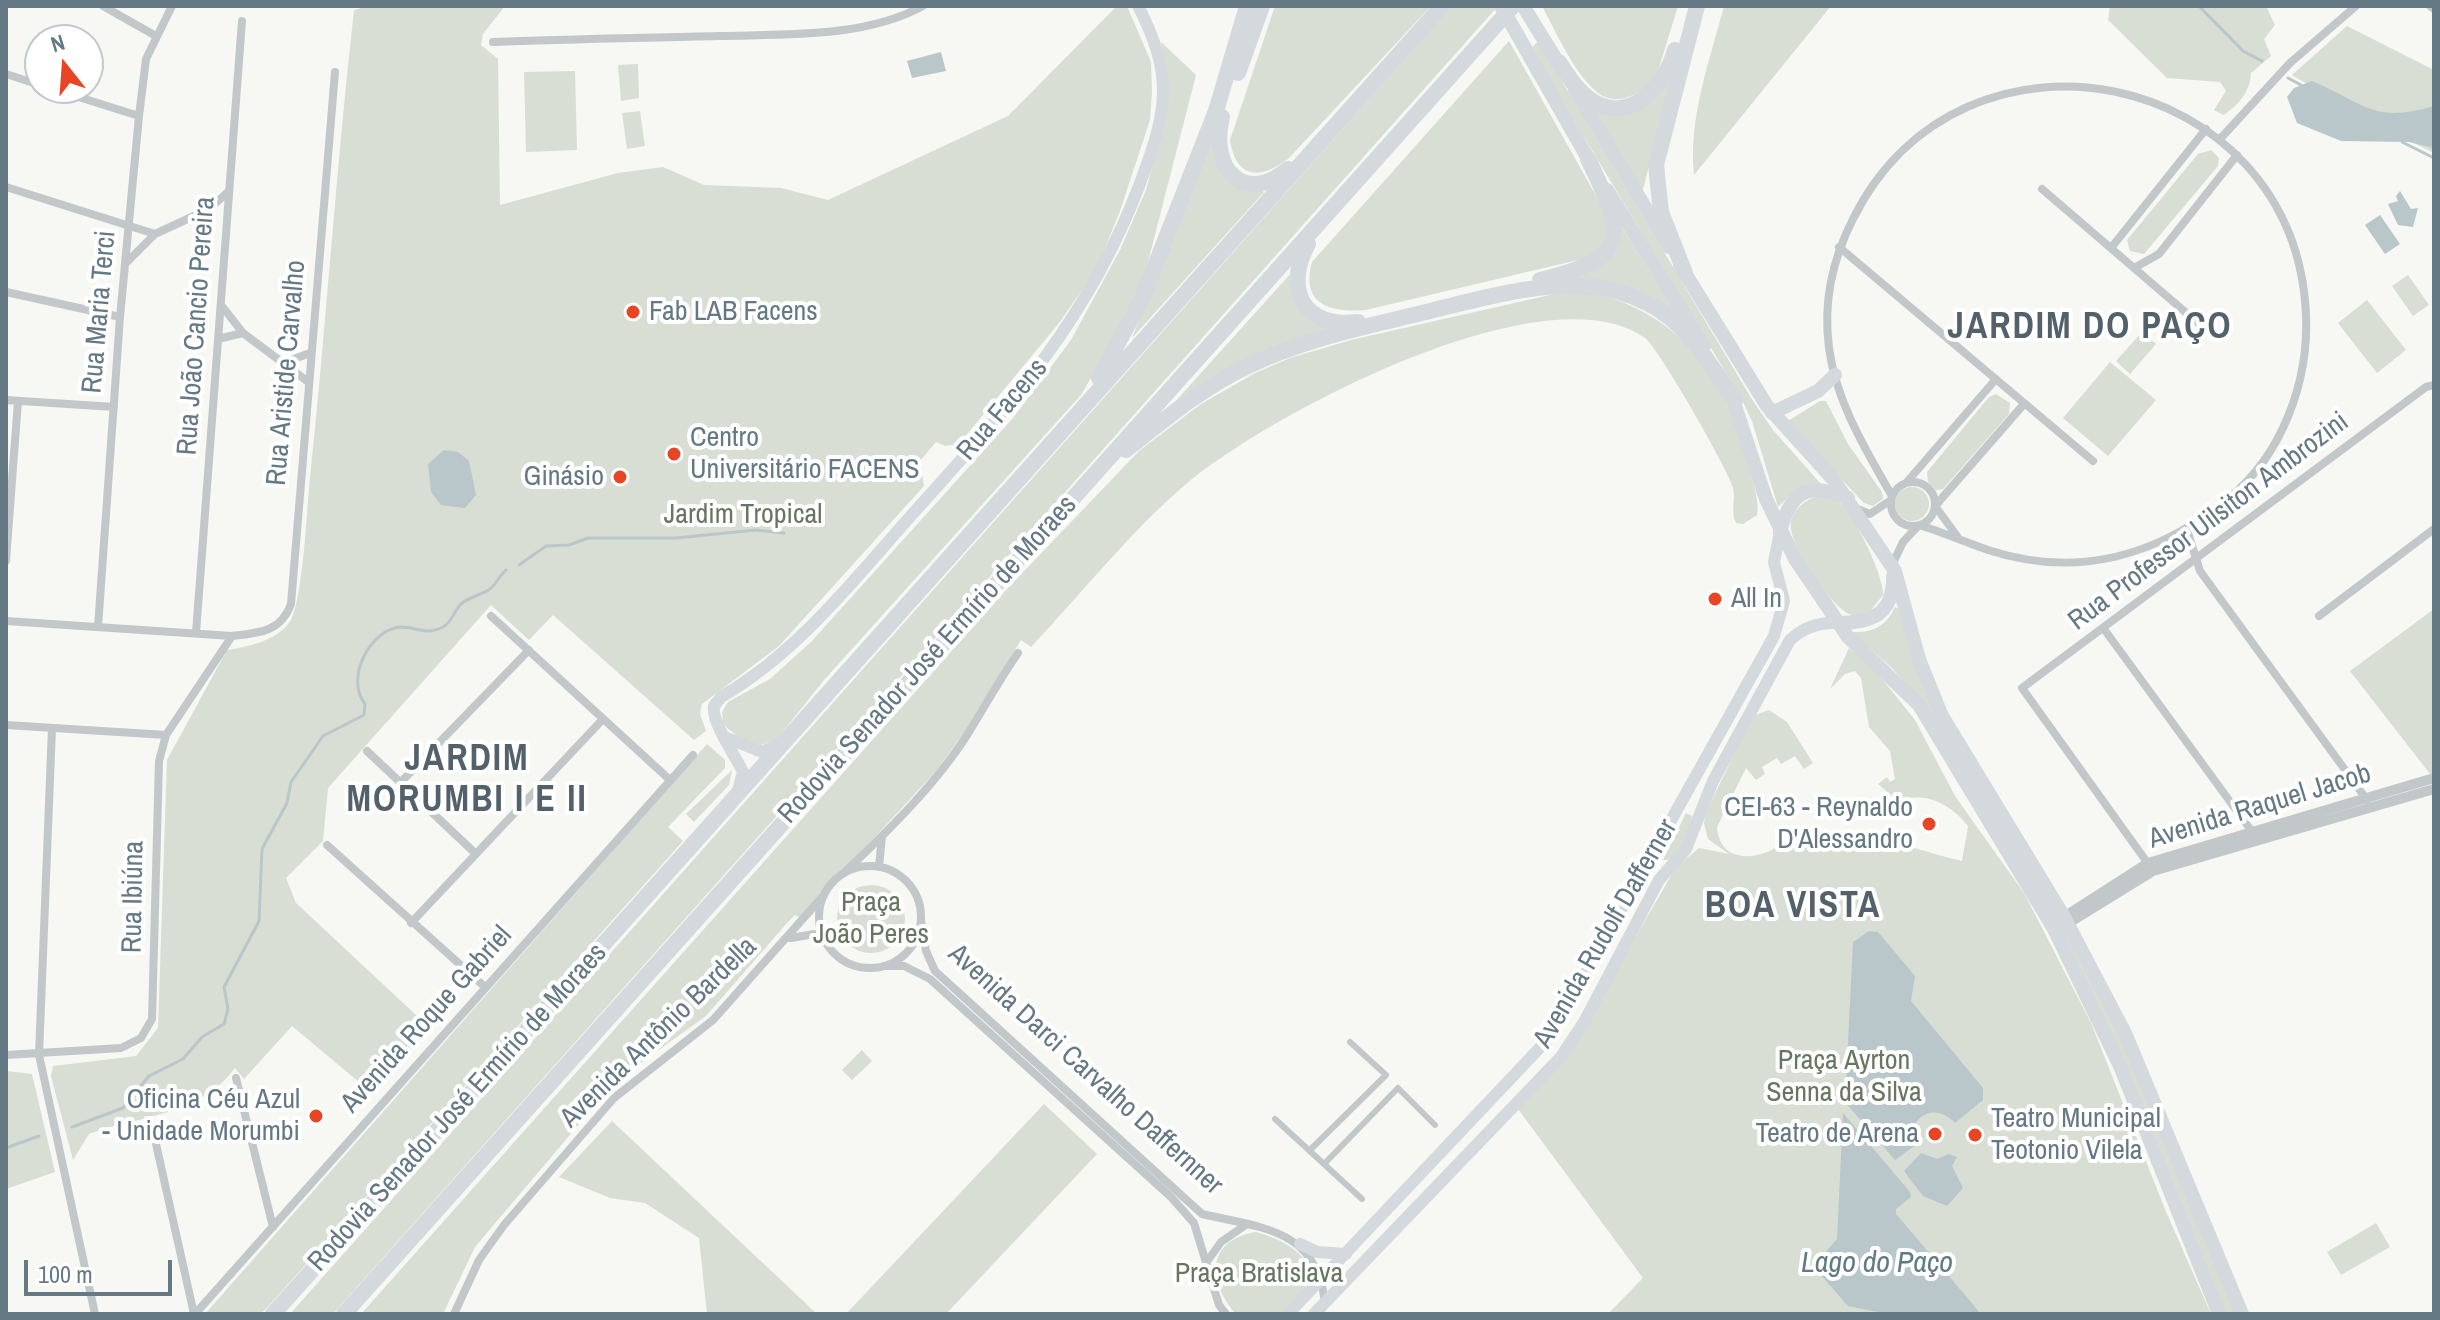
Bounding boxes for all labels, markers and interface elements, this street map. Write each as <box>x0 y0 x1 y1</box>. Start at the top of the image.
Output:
north arrow <box>24 24 104 104</box>
text: N <box>47 27 68 59</box>
street label: Rua João Cancio Pereira <box>171 196 223 456</box>
street label: Rua Maria Terci <box>76 229 124 395</box>
street label: Rua Aristide Carvalho <box>260 259 314 487</box>
place label: Fab LAB Facens <box>649 295 818 329</box>
marker: Fab LAB Facens <box>624 303 642 321</box>
district label: JARDIM DO PAÇO <box>1948 306 2232 350</box>
street label: Rua Facens <box>951 352 1055 468</box>
street label: Rua Professor Uilsiton Ambrozini <box>2062 406 2356 638</box>
place label: Centro Universitário FACENS <box>690 421 920 487</box>
marker: Centro Universitário FACENS <box>665 445 683 463</box>
place label: Ginásio <box>524 460 604 494</box>
marker: Ginásio <box>611 468 629 486</box>
street label: Rodovia Senador José Ermírio de Moraes <box>772 489 1084 831</box>
park label: Jardim Tropical <box>664 498 822 532</box>
place label: All In <box>1731 582 1782 616</box>
marker: All In <box>1706 590 1724 608</box>
district label: JARDIM MORUMBI I E II <box>346 738 588 823</box>
street label: Avenida Raquel Jacob <box>2145 757 2375 857</box>
place label: CEI-63 - Reynaldo D'Alessandro <box>1724 791 1913 857</box>
street label: Avenida Rudolf Dafferner <box>1527 814 1685 1054</box>
marker: CEI-63 - Reynaldo D'Alessandro <box>1920 815 1938 833</box>
street label: Rua Ibiúna <box>116 841 152 953</box>
district label: BOA VISTA <box>1705 885 1881 929</box>
park label: Praça João Peres <box>813 886 929 952</box>
street label: Avenida Roque Gabriel <box>334 920 520 1120</box>
street label: Avenida Antônio Bardella <box>554 931 764 1135</box>
street label: Rodovia Senador José Ermírio de Moraes <box>302 937 614 1279</box>
street label: Avenida Darci Carvalho Daffernner <box>941 938 1229 1202</box>
park label: Praça Ayrton Senna da Silva <box>1766 1044 1922 1110</box>
place label: Oficina Céu Azul - Unidade Morumbi <box>102 1083 300 1149</box>
place label: Teatro Municipal Teotonio Vilela <box>1991 1102 2161 1168</box>
marker: Oficina Céu Azul - Unidade Morumbi <box>307 1107 325 1125</box>
place label: Teatro de Arena <box>1756 1117 1919 1151</box>
marker: Teatro de Arena <box>1926 1125 1944 1143</box>
marker: Teatro Municipal Teotonio Vilela <box>1966 1126 1984 1144</box>
scale bar <box>28 1244 176 1294</box>
water label: Lago do Paço <box>1801 1246 1953 1282</box>
park label: Praça Bratislava <box>1175 1257 1343 1291</box>
text: 100 m <box>38 1258 93 1290</box>

